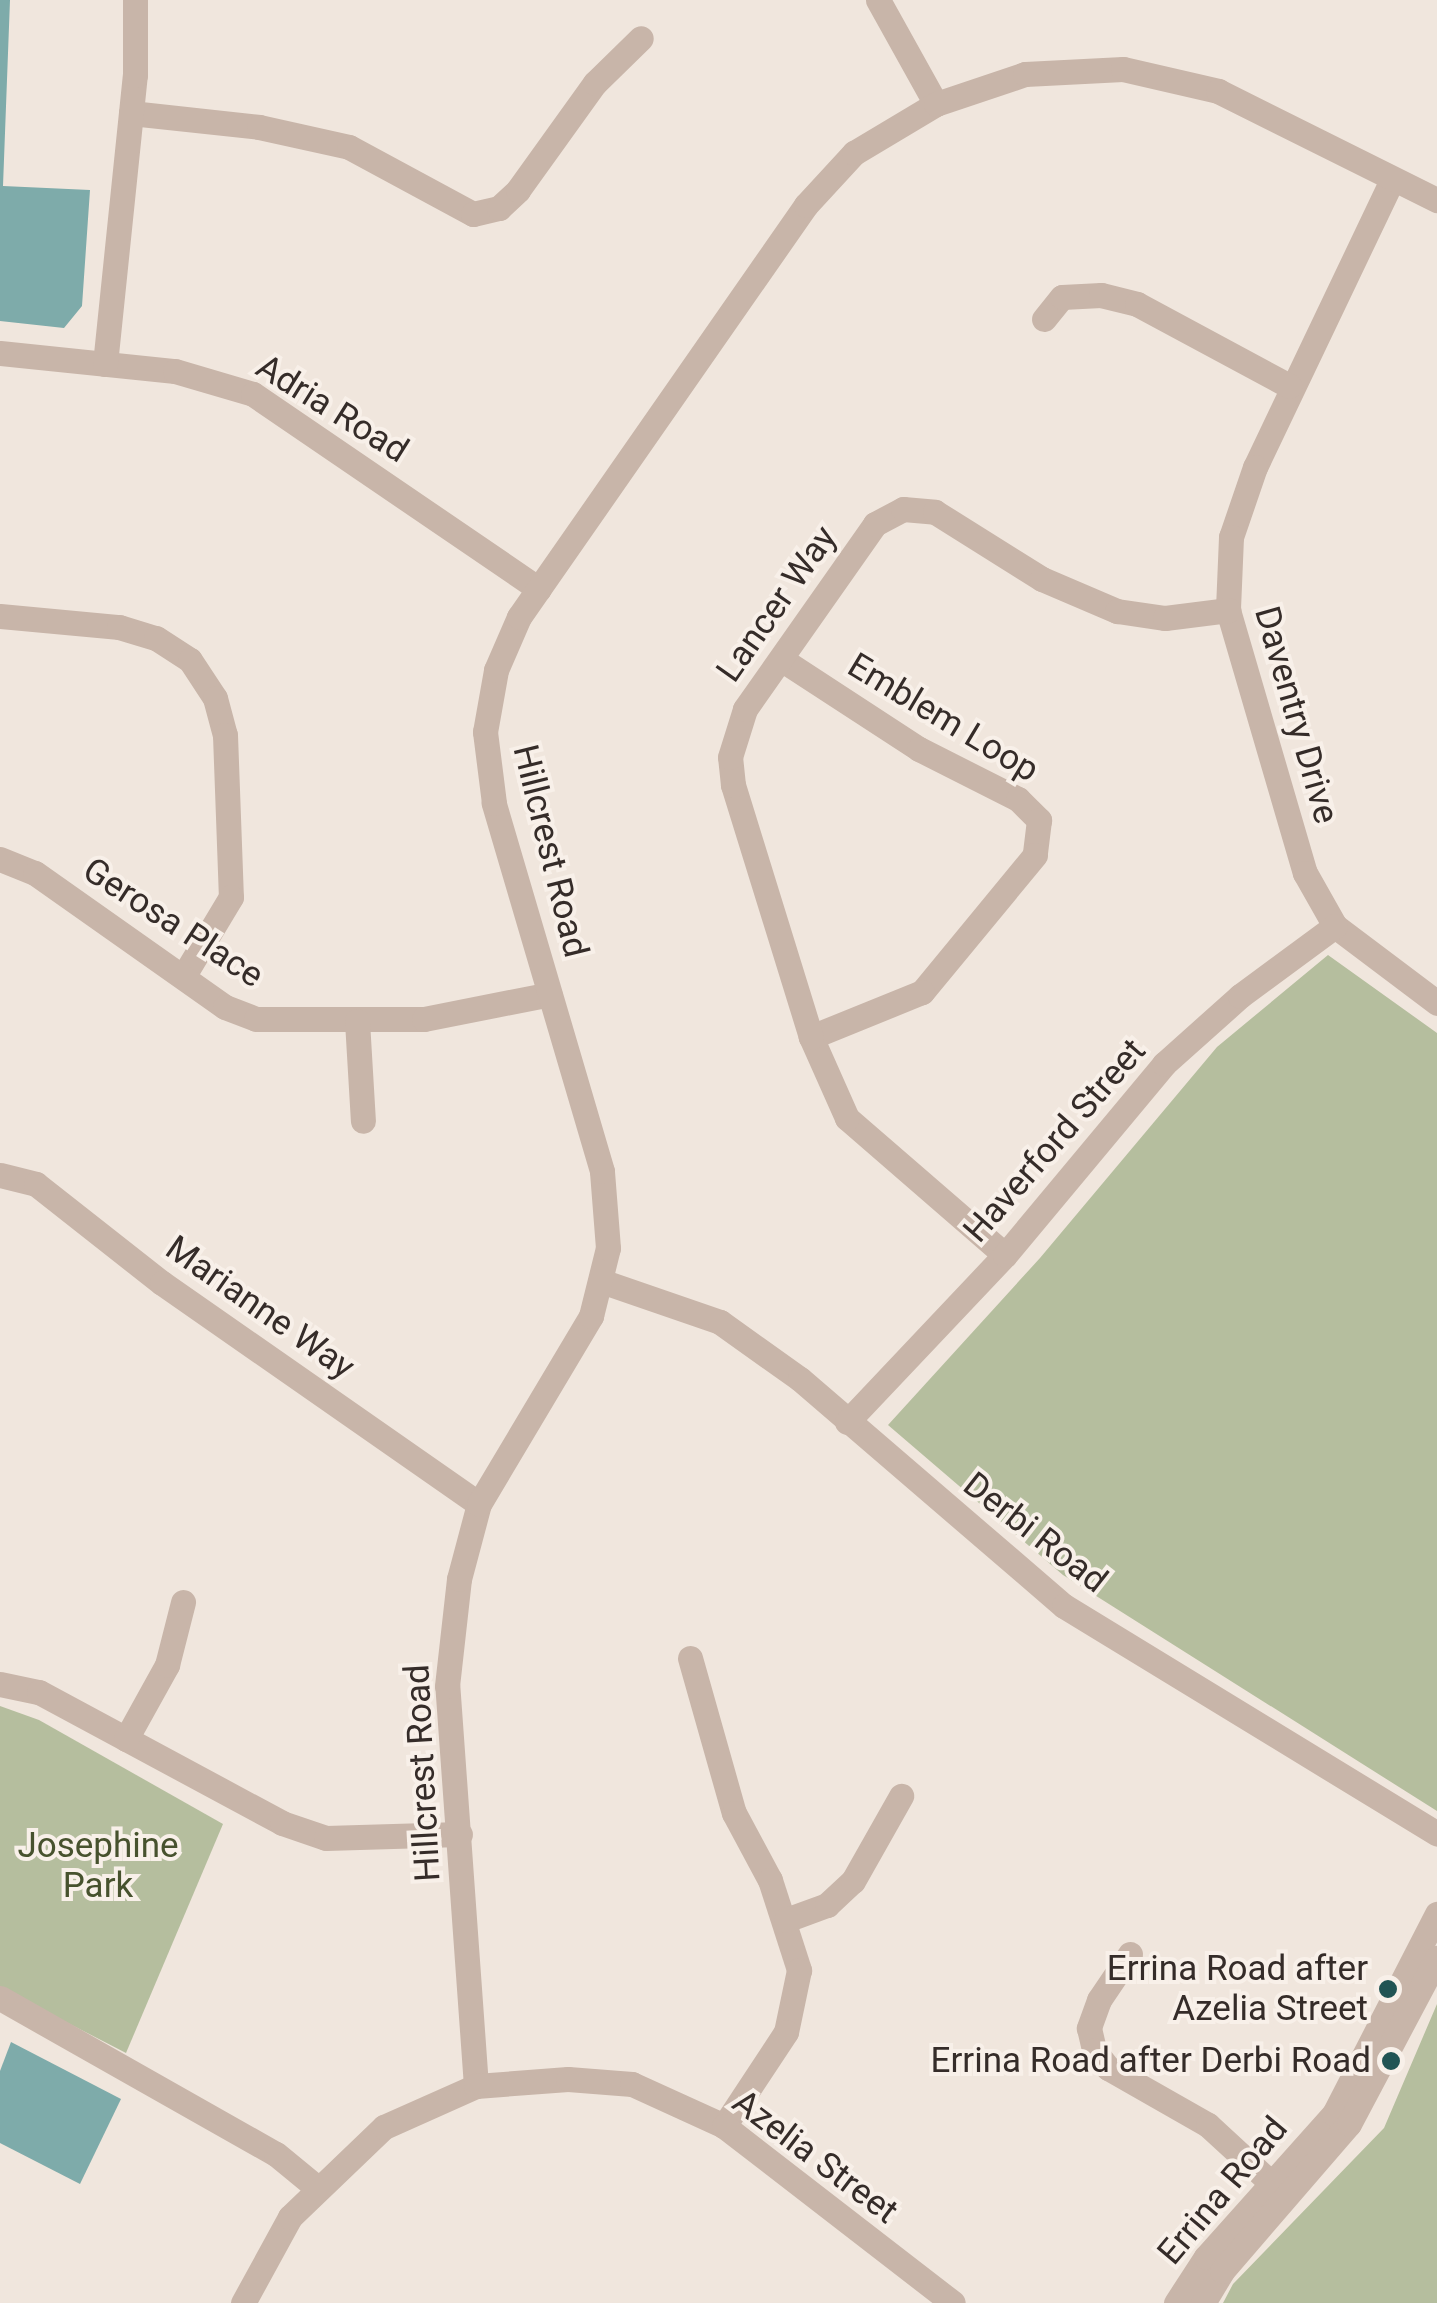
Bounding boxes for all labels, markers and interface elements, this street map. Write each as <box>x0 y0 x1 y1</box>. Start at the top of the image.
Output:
street label: Adria Road <box>248 346 416 472</box>
street label: Lancer Way <box>708 518 846 690</box>
street label: Daventry Drive <box>1245 602 1347 828</box>
street label: Emblem Loop <box>840 645 1046 791</box>
street label: Hillcrest Road <box>503 740 597 962</box>
street label: Gerosa Place <box>75 849 271 997</box>
street label: Haverford Street <box>955 1031 1155 1251</box>
street label: Marianne Way <box>158 1227 362 1389</box>
street label: Derbi Road <box>955 1464 1115 1602</box>
street label: Hillcrest Road <box>396 1663 450 1883</box>
park label: Josephine Park <box>17 1825 179 1907</box>
place label: Errina Road after Azelia Street <box>1107 1948 1368 2030</box>
marker: Errina Road after Azelia Street <box>1377 1978 1399 2000</box>
place label: Errina Road after Derbi Road <box>931 2040 1371 2082</box>
marker: Errina Road after Derbi Road <box>1380 2050 1402 2072</box>
street label: Azelia Street <box>724 2081 906 2233</box>
street label: Errina Road <box>1149 2109 1297 2273</box>

